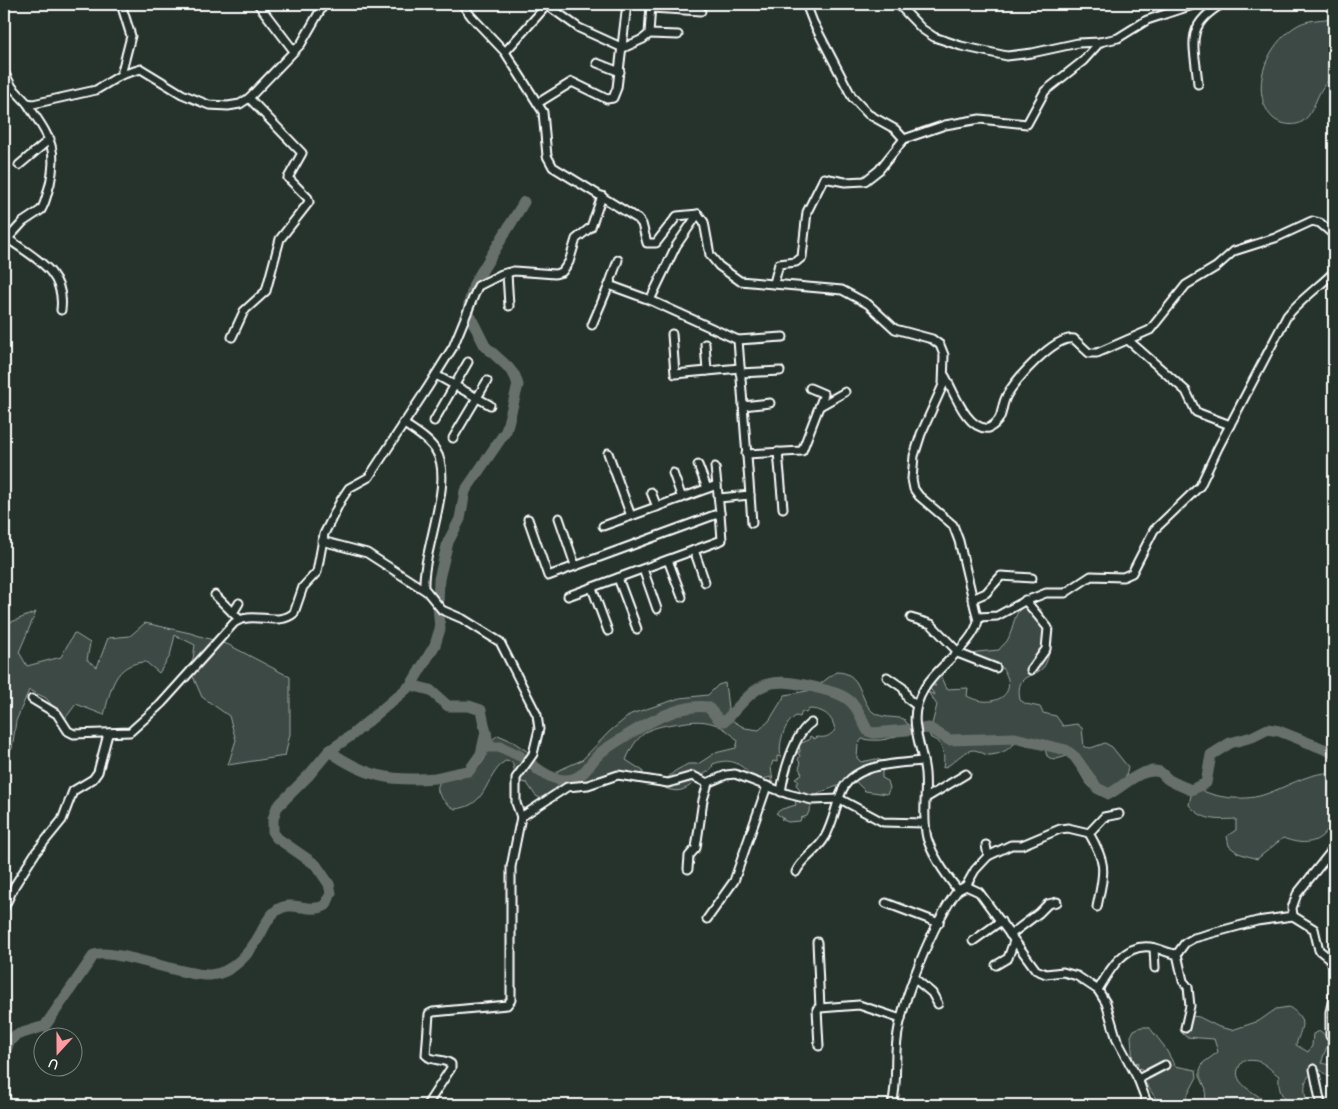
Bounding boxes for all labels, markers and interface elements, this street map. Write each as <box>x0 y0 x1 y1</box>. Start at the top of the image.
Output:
north arrow <box>32 1026 82 1076</box>
text: U <box>46 1054 61 1073</box>

